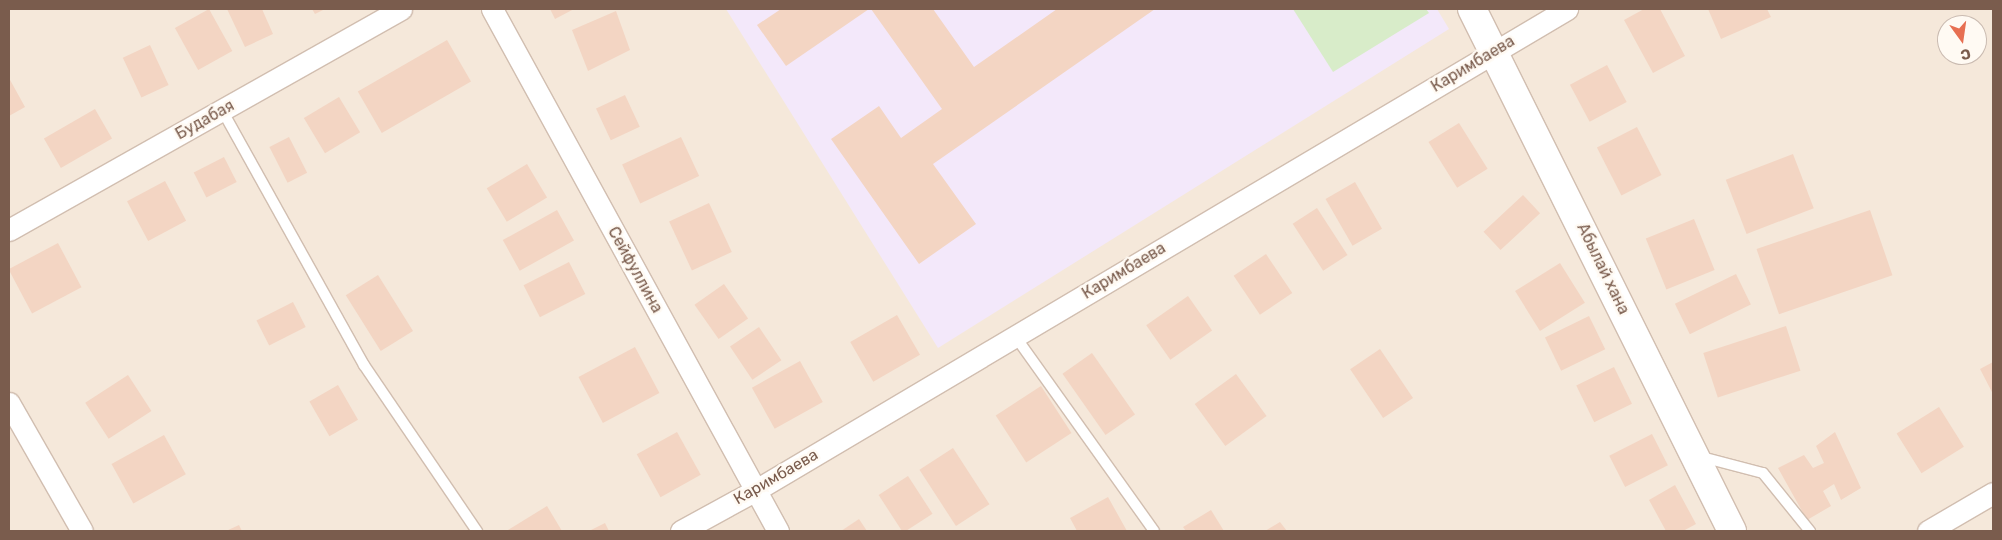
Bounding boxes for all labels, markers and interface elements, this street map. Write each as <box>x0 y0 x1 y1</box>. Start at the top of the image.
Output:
north arrow <box>1937 15 1987 65</box>
street label: Каримбаева <box>1428 32 1518 96</box>
text: С <box>1959 45 1972 64</box>
street label: Будабая <box>172 96 238 144</box>
street label: Абылай хана <box>1573 220 1633 318</box>
street label: Сейфуллина <box>603 224 667 316</box>
street label: Каримбаева <box>1079 239 1169 303</box>
street label: Каримбаева <box>730 445 822 509</box>

